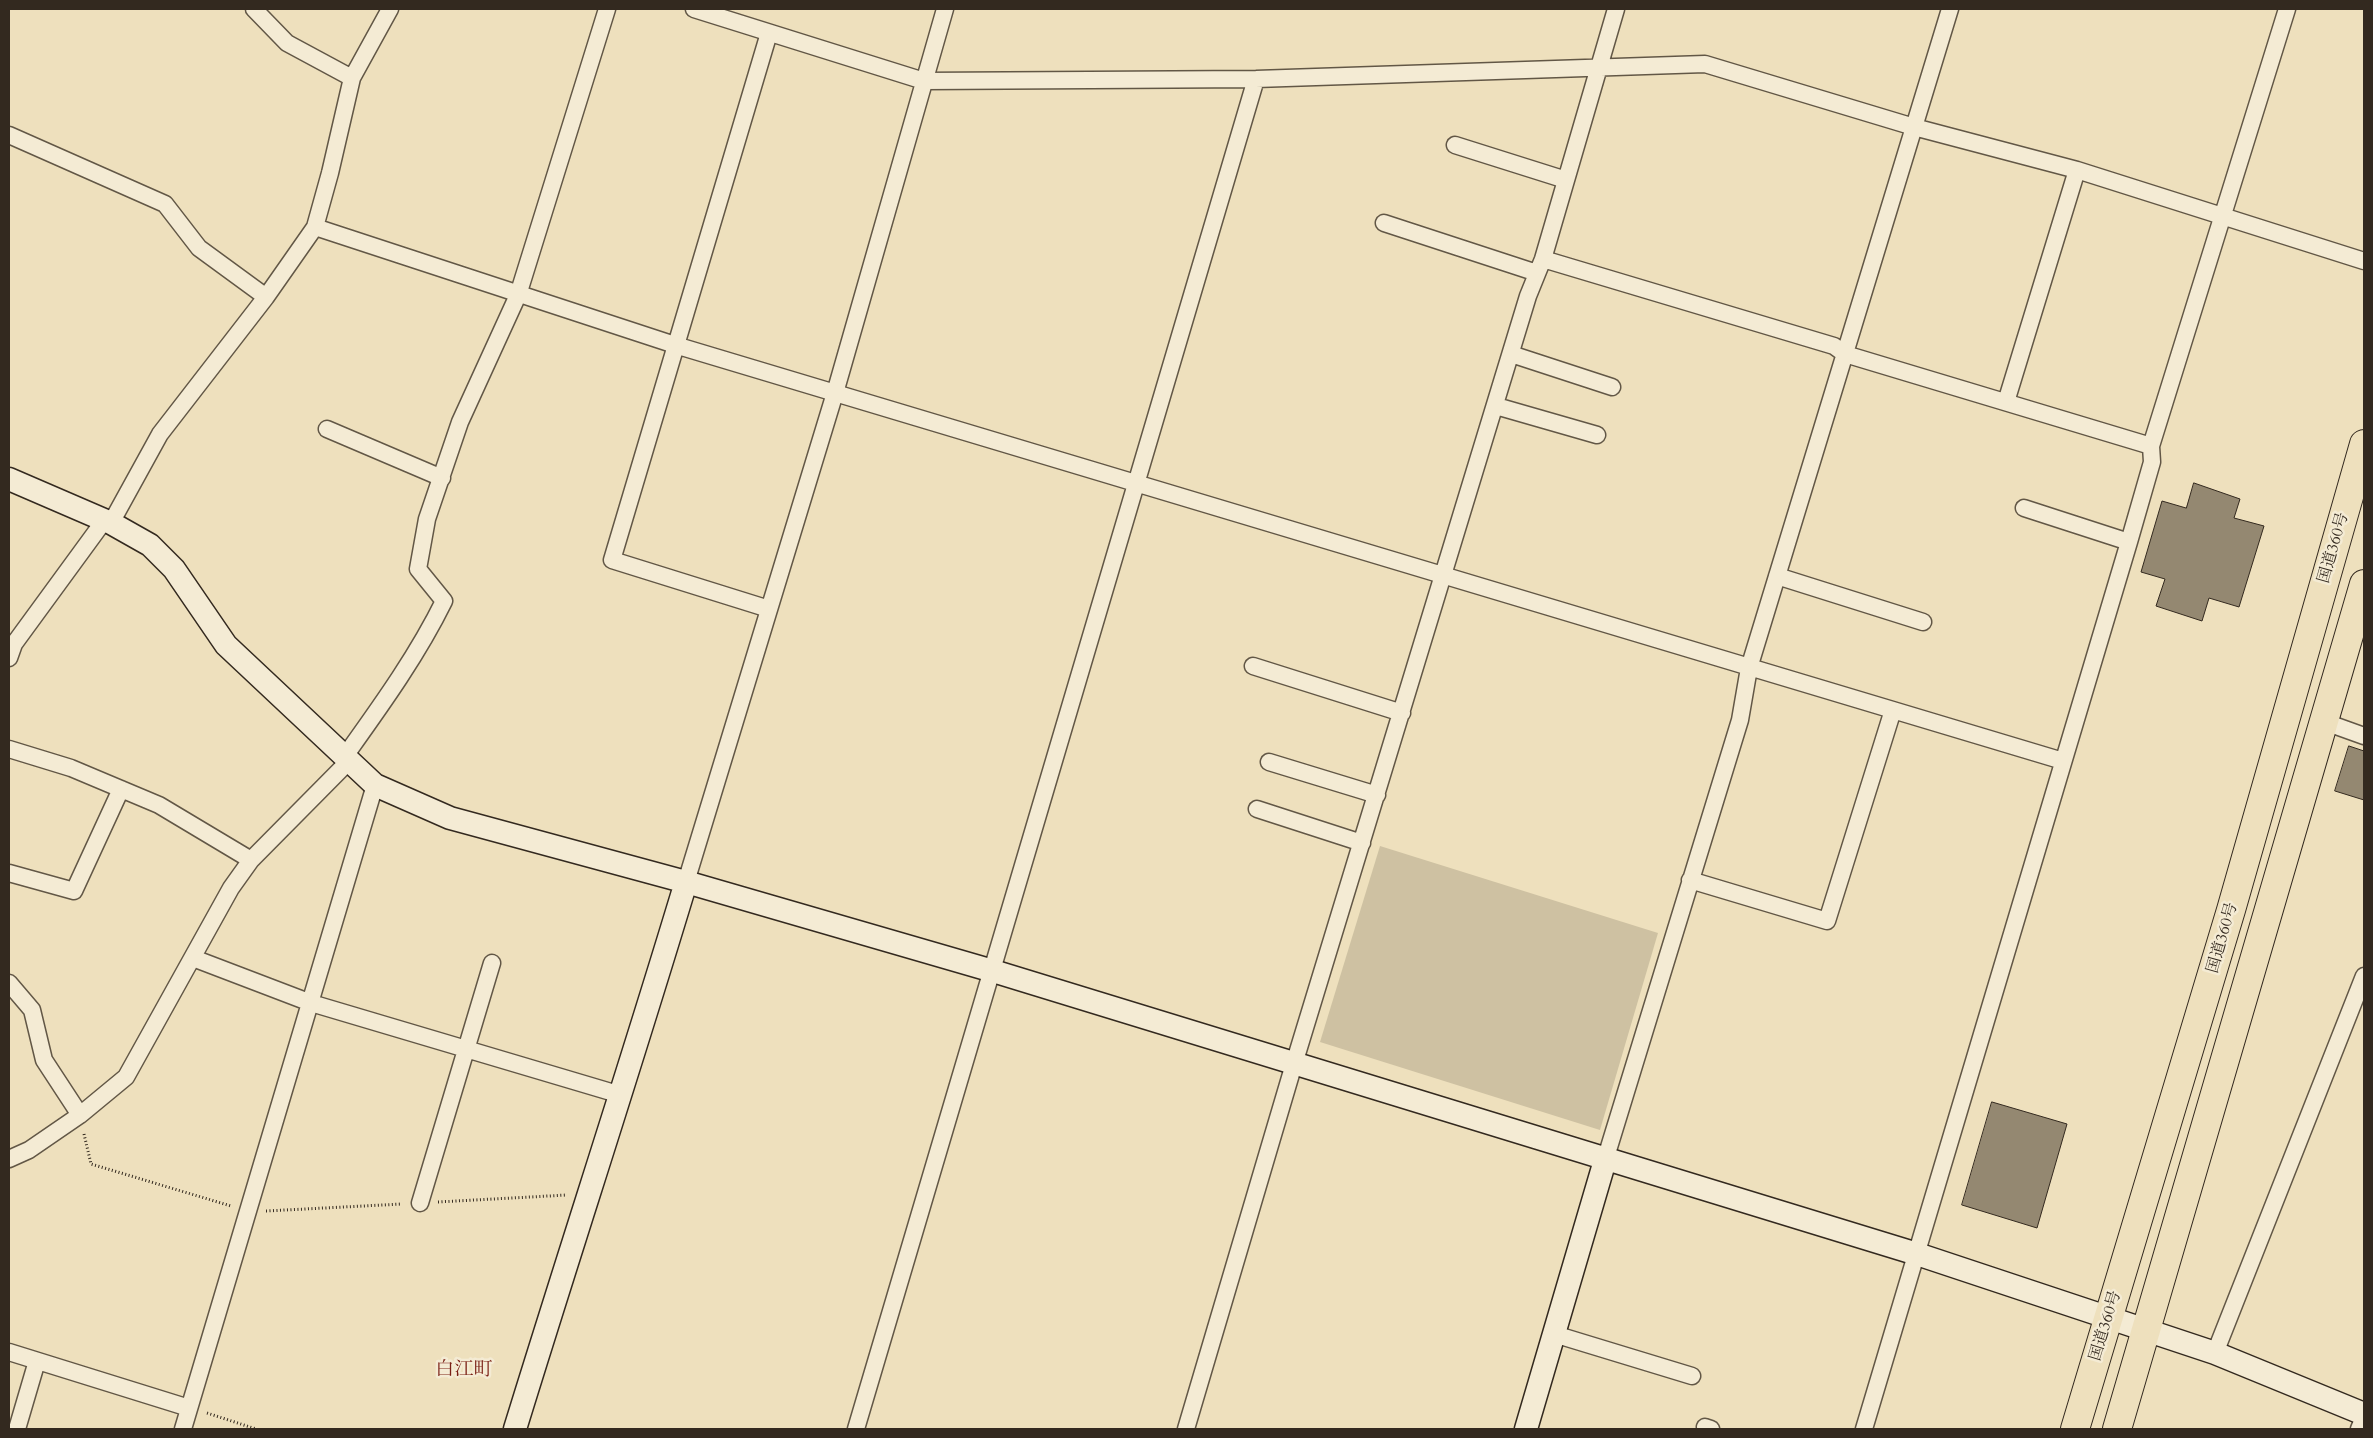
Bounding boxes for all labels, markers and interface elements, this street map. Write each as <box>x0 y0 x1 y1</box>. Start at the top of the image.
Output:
street label: 国道360号 <box>2315 510 2353 586</box>
street label: 国道360号 <box>2204 900 2242 976</box>
street label: 国道360号 <box>2086 1288 2126 1364</box>
district label: 白江町 <box>436 1360 492 1382</box>

